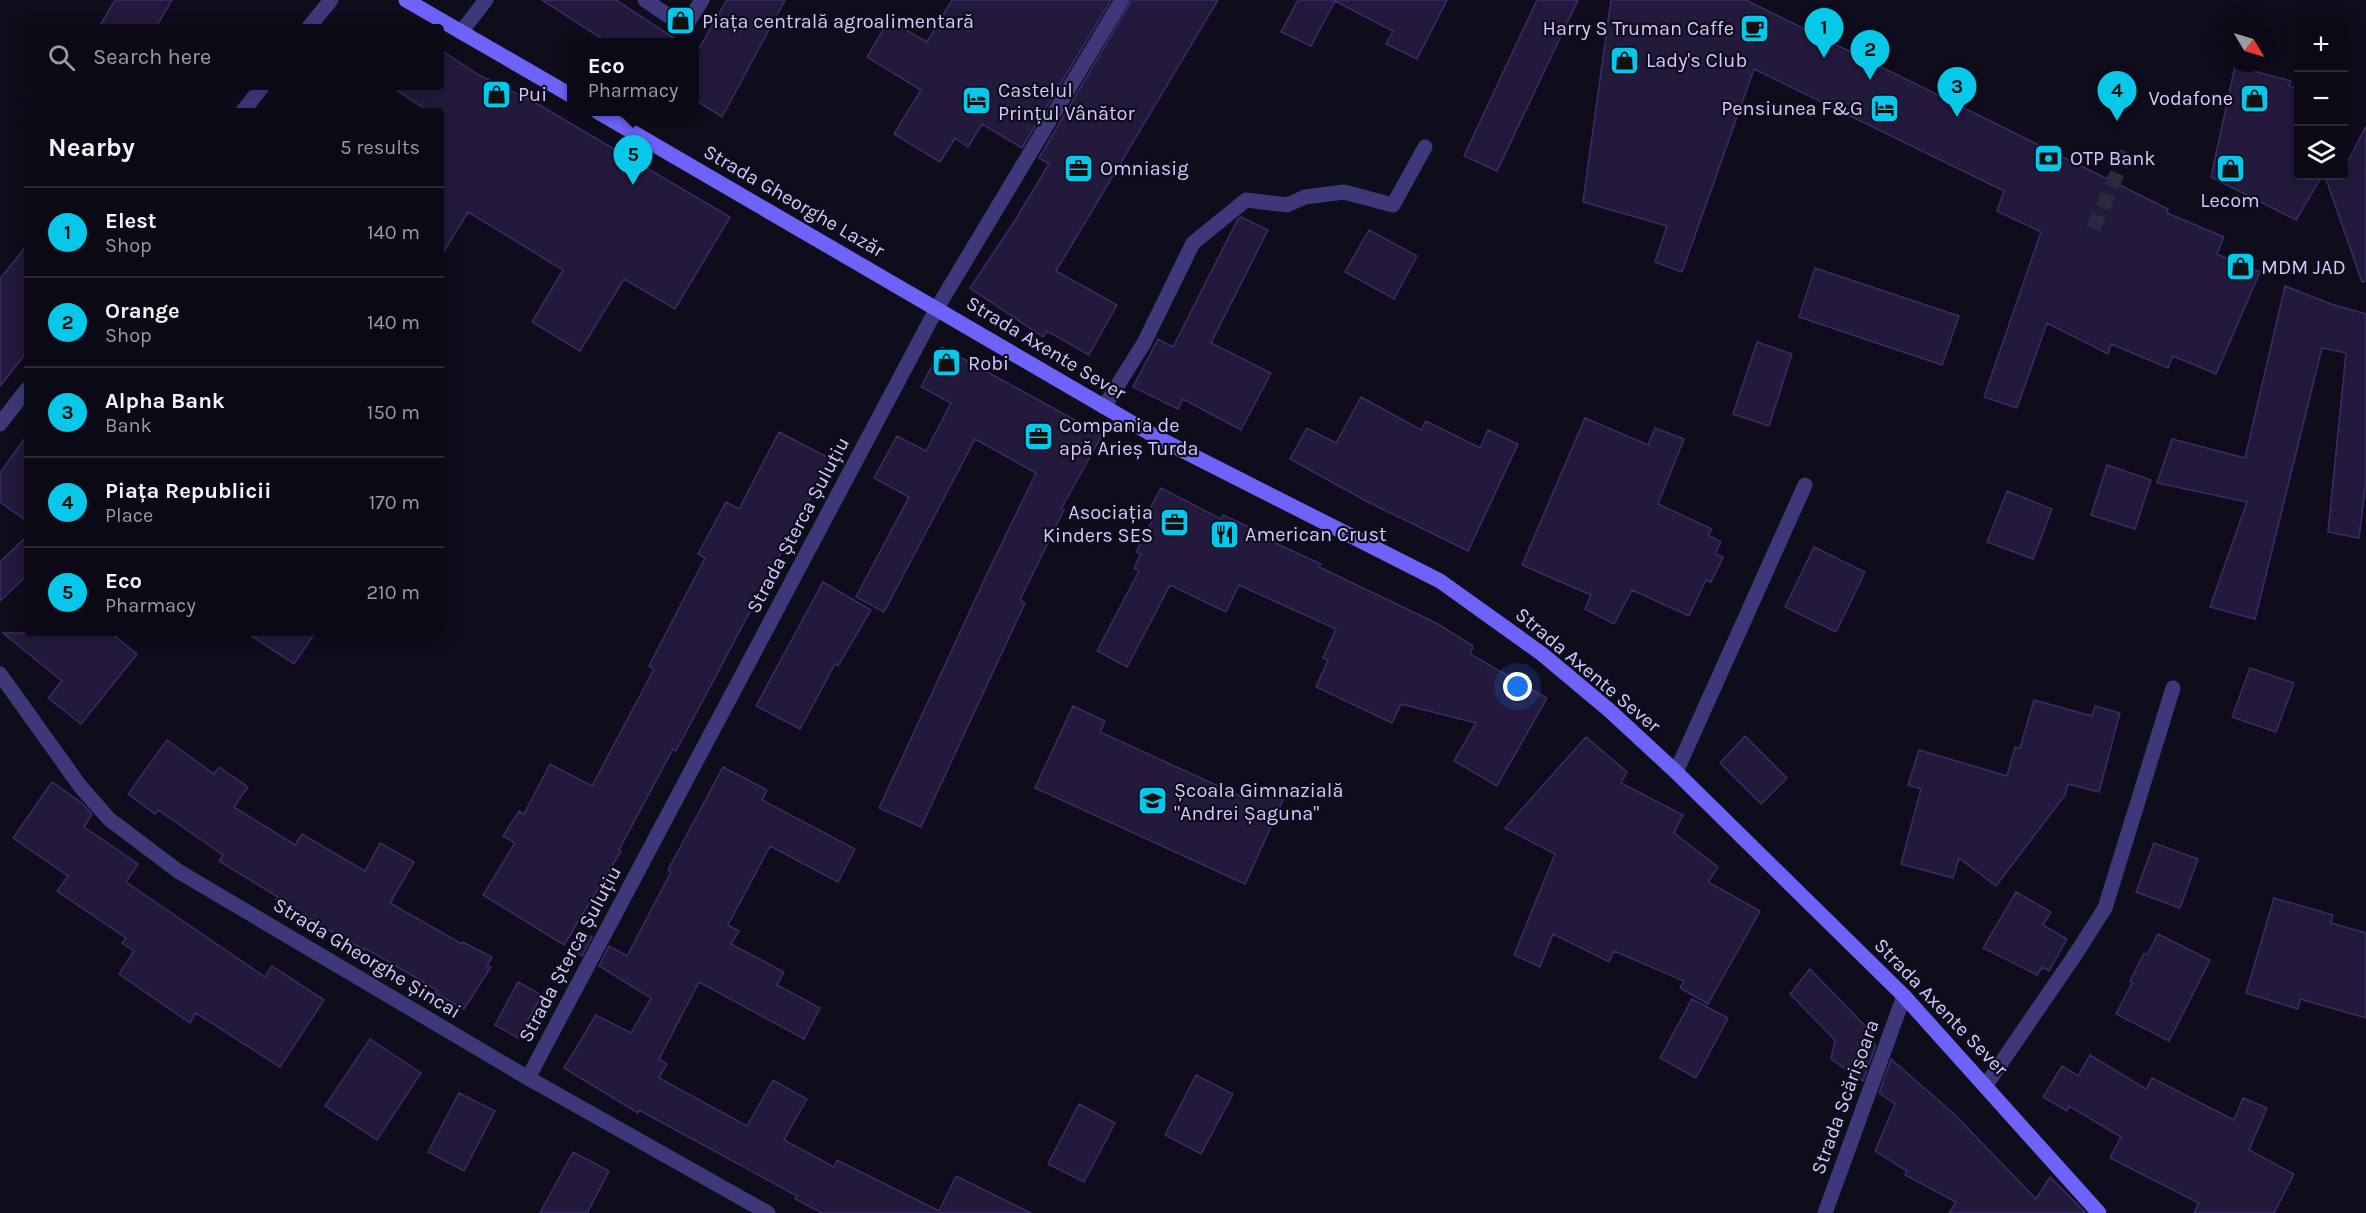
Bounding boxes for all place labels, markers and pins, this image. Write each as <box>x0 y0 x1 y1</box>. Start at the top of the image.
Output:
shop icon: Piața centrală agroalimentară <box>665 5 697 37</box>
pin: 1 <box>1804 8 1844 58</box>
place label: Piața centrală agroalimentară <box>702 10 974 33</box>
cafe icon: Harry S Truman Caffe <box>1739 12 1771 44</box>
place label: Harry S Truman Caffe <box>1543 17 1734 40</box>
pin: 2 <box>1850 31 1890 80</box>
shop icon: Lady's Club <box>1609 44 1641 76</box>
place label: Lady's Club <box>1646 49 1747 72</box>
pin: 3 <box>1938 68 1976 117</box>
pin: 4 <box>2098 72 2136 121</box>
shop icon: Pui <box>481 78 513 110</box>
place label: Castelul Prințul Vânător <box>998 79 1135 125</box>
shop icon: Vodafone <box>2238 82 2270 114</box>
place label: Pui <box>518 83 547 106</box>
hotel icon: Castelul Prințul Vânător <box>961 85 993 117</box>
place label: Vodafone <box>2148 87 2233 110</box>
hotel icon: Pensiunea F&G <box>1868 92 1900 124</box>
place label: Pensiunea F&G <box>1721 97 1863 120</box>
pin: 5 <box>614 136 652 185</box>
bank icon: OTP Bank <box>2033 142 2065 174</box>
place label: OTP Bank <box>2070 147 2156 170</box>
office icon: Omniasig <box>1063 152 1095 184</box>
shop icon: Lecom <box>2214 153 2246 185</box>
place label: Omniasig <box>1100 157 1188 180</box>
place label: Lecom <box>2200 189 2260 212</box>
shop icon: MDM JAD <box>2224 251 2256 283</box>
place label: MDM JAD <box>2261 256 2346 279</box>
shop icon: Robi <box>931 347 963 379</box>
place label: Robi <box>968 352 1009 375</box>
place label: Compania de apă Arieș Turda <box>1059 414 1199 460</box>
office icon: Compania de apă Arieș Turda <box>1022 421 1054 453</box>
place label: Asociația Kinders SES <box>1043 501 1153 547</box>
office icon: Asociația Kinders SES <box>1158 507 1190 539</box>
restaurant icon: American Crust <box>1208 518 1240 550</box>
place label: American Crust <box>1245 523 1387 546</box>
place label: Școala Gimnazială "Andrei Șaguna" <box>1174 779 1343 825</box>
school or university icon: Școala Gimnazială "Andrei Șaguna" <box>1137 785 1169 817</box>

